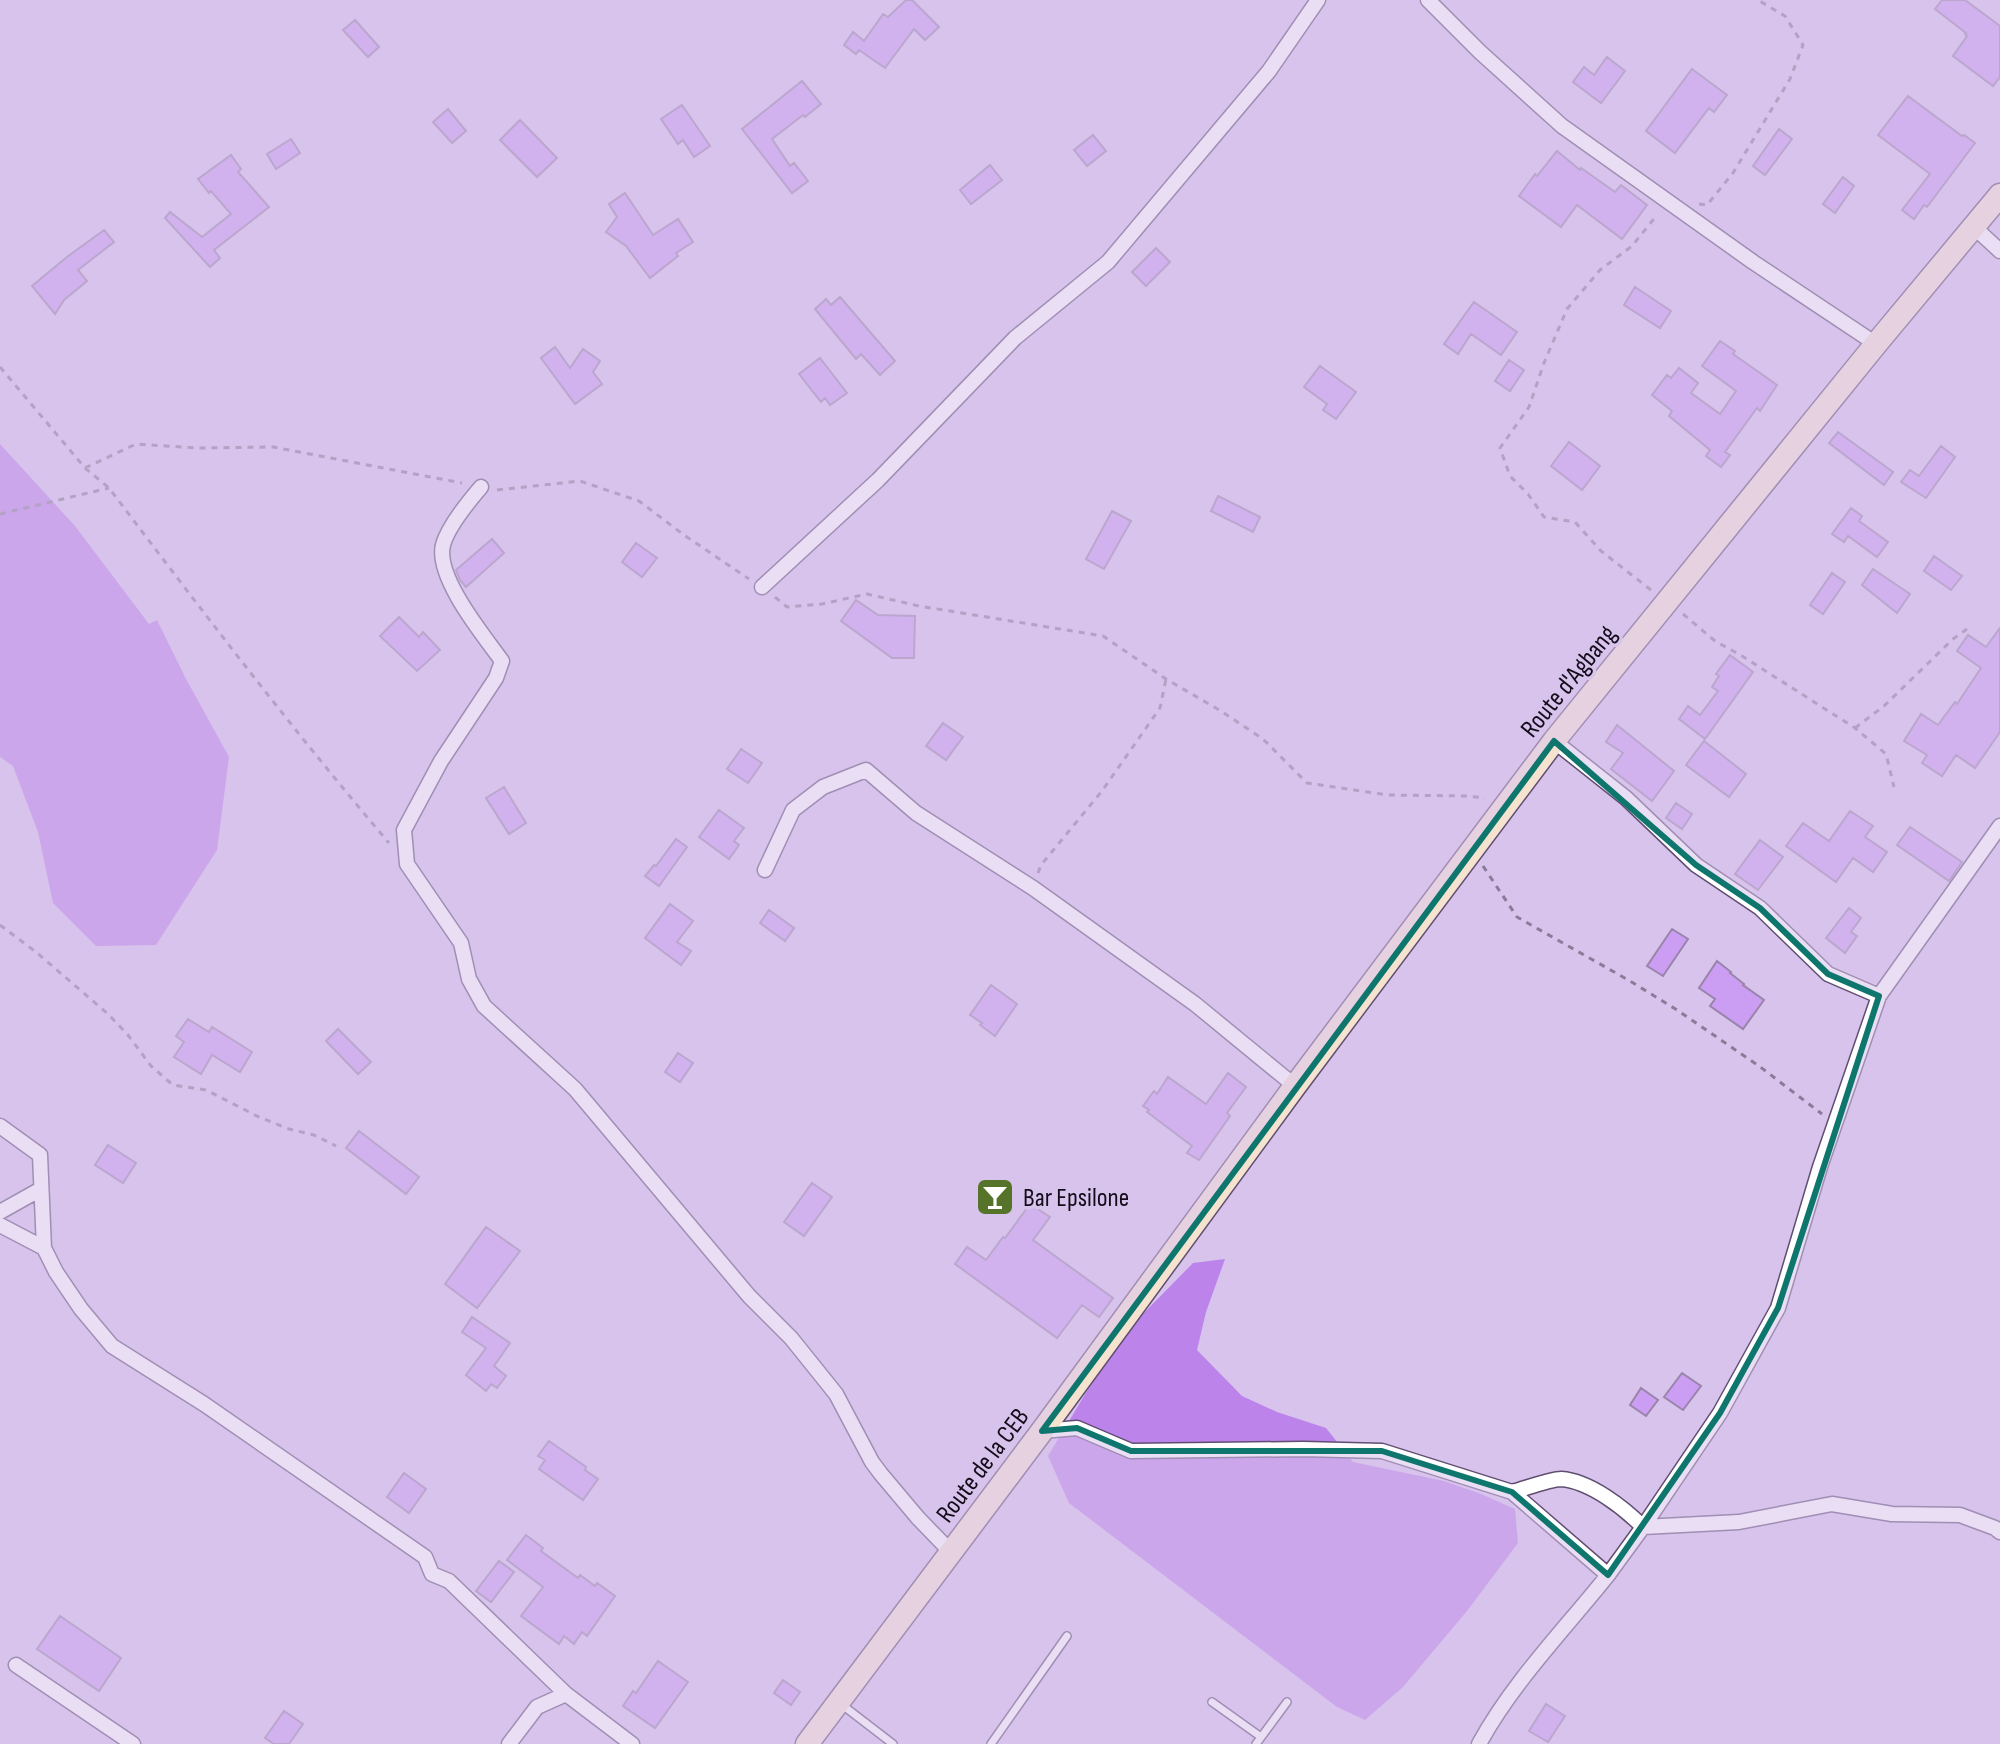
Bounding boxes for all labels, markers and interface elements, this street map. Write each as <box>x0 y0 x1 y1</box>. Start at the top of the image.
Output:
street label: Route d'Agbang <box>1515 620 1624 744</box>
bar icon: Bar Epsilone <box>974 1176 1016 1218</box>
place label: Bar Epsilone <box>1023 1183 1129 1214</box>
street label: Route de la CEB <box>930 1403 1036 1529</box>

